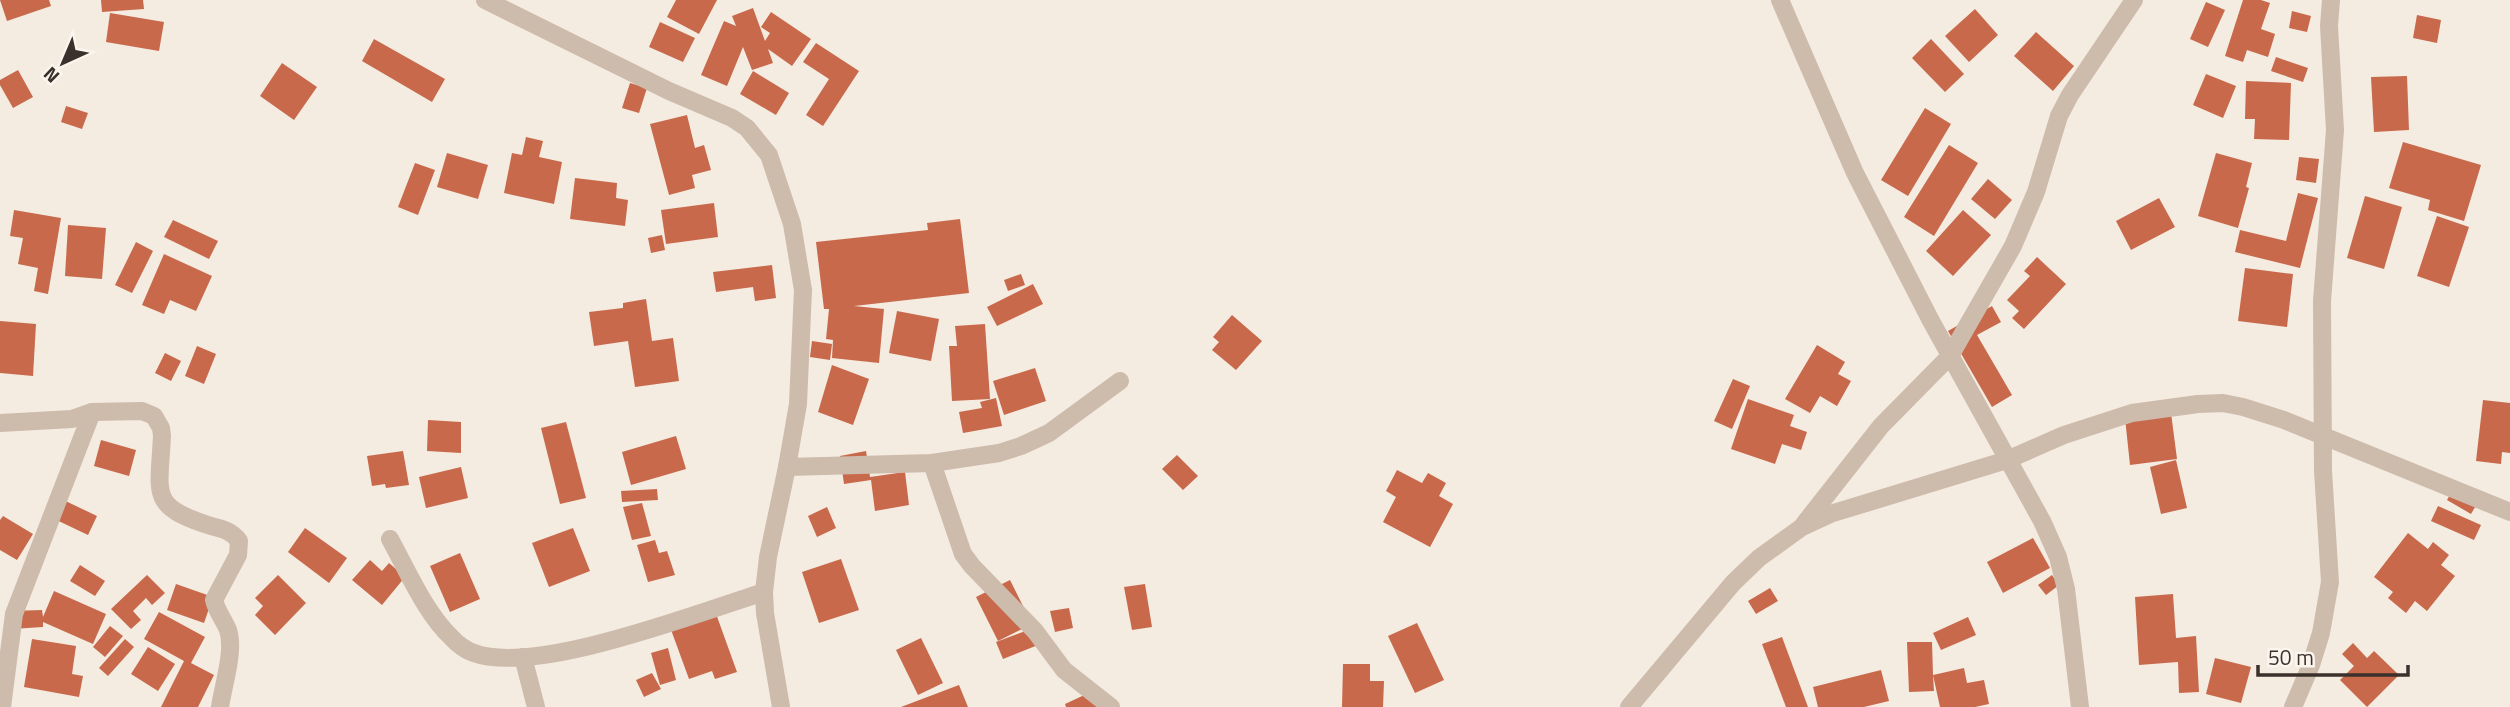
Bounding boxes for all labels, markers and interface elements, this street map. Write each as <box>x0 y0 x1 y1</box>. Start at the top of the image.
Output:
north arrow <box>28 28 98 98</box>
text: N <box>36 61 66 91</box>
scale bar <box>2258 634 2408 678</box>
text: 50 m <box>2268 641 2314 673</box>

